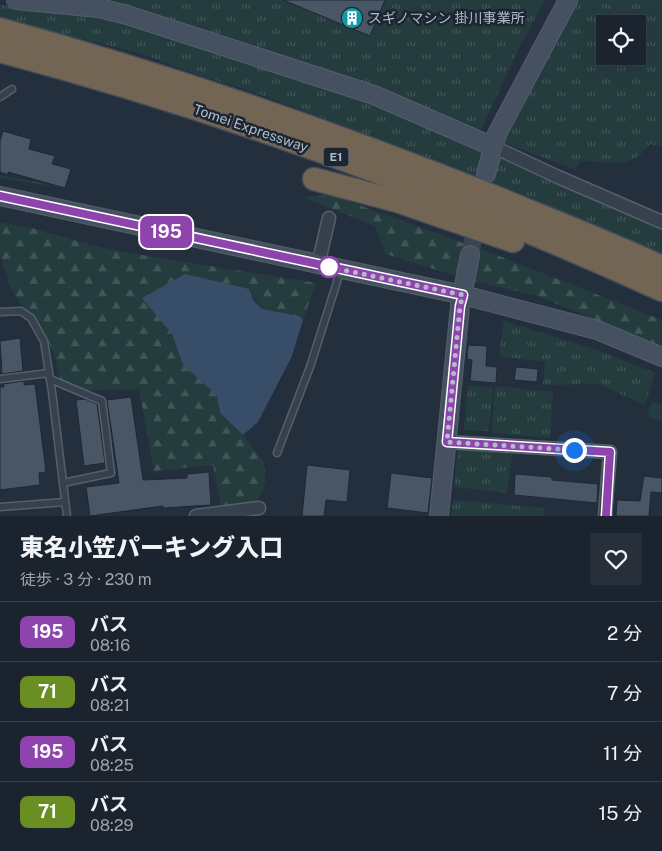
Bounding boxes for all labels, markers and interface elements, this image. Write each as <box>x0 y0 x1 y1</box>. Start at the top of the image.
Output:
building icon: スギノマシン 掛川事業所 <box>340 6 364 30</box>
place label: スギノマシン 掛川事業所 <box>368 10 525 26</box>
map controls <box>596 15 646 65</box>
button: locate <box>596 15 646 65</box>
street label: Tomei Expressway <box>192 101 311 155</box>
road number: E1 <box>324 148 348 166</box>
line badge: 195 <box>137 216 195 248</box>
text: 195 <box>150 221 182 242</box>
unlabelled marker <box>318 256 340 278</box>
your location <box>562 438 587 463</box>
text: 東名小笠パーキング入口 <box>20 533 283 561</box>
button: heart <box>590 533 642 585</box>
text: 徒歩 · 3 分 · 230 m <box>20 570 152 589</box>
text: バス <box>90 613 128 635</box>
text: 195 <box>32 621 63 642</box>
text: 2 分 <box>607 622 642 644</box>
text: 08:16 <box>90 636 130 655</box>
text: バス <box>90 673 128 695</box>
text: 71 <box>38 681 57 702</box>
text: 7 分 <box>607 682 642 704</box>
text: 08:21 <box>90 696 130 715</box>
text: バス <box>90 733 128 755</box>
text: 195 <box>32 741 63 762</box>
text: 11 分 <box>603 742 642 764</box>
text: 08:25 <box>90 756 134 775</box>
text: バス <box>90 793 128 815</box>
text: 71 <box>38 801 57 822</box>
text: 15 分 <box>598 802 642 824</box>
text: 08:29 <box>90 816 134 835</box>

